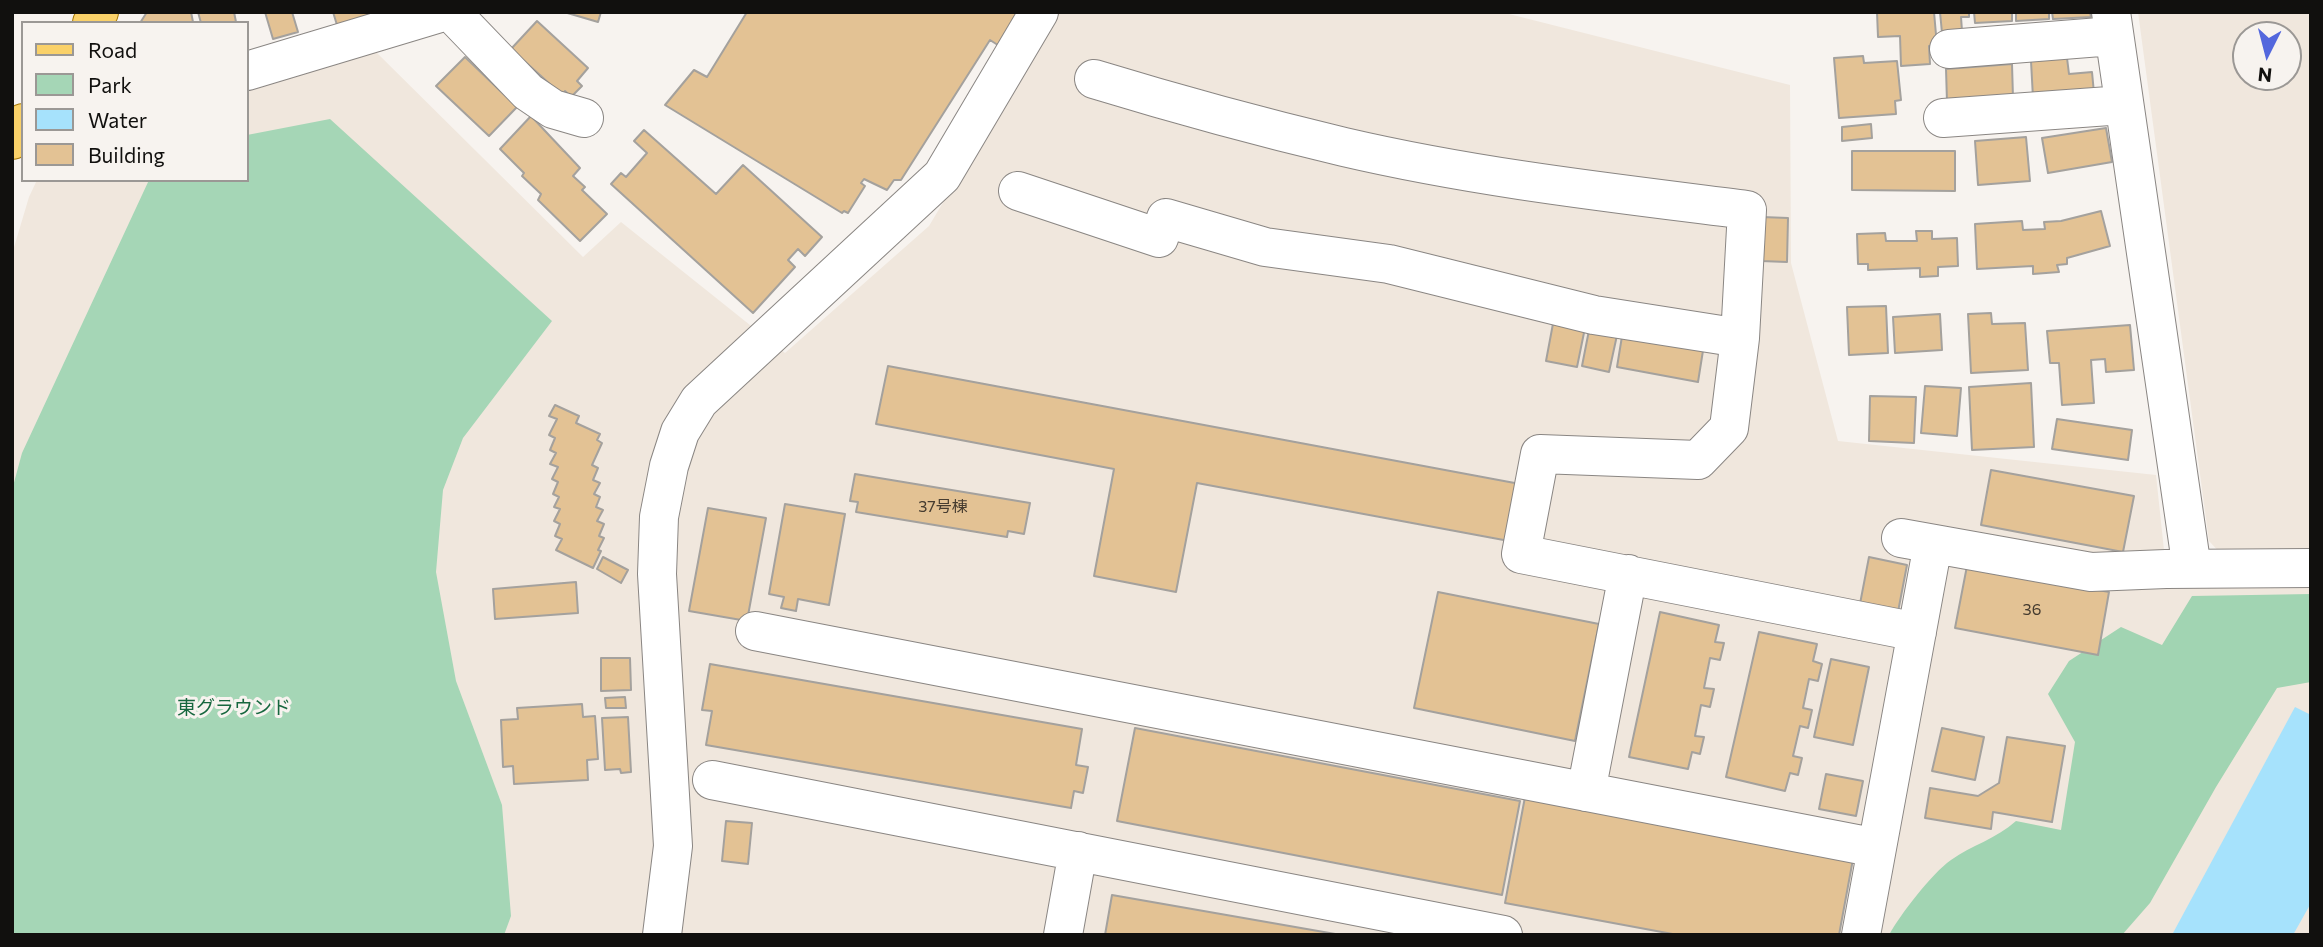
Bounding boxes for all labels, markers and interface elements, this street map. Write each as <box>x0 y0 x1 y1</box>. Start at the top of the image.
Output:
legend <box>21 21 248 182</box>
north arrow <box>2232 21 2302 91</box>
text: Road <box>88 37 137 62</box>
text: N <box>2257 63 2273 88</box>
text: Park <box>88 72 132 97</box>
text: Water <box>88 107 147 132</box>
text: Building <box>88 142 165 167</box>
house number: 37号棟 <box>918 497 968 517</box>
house number: 36 <box>2023 600 2041 620</box>
park label: 東グラウンド <box>177 697 291 719</box>

